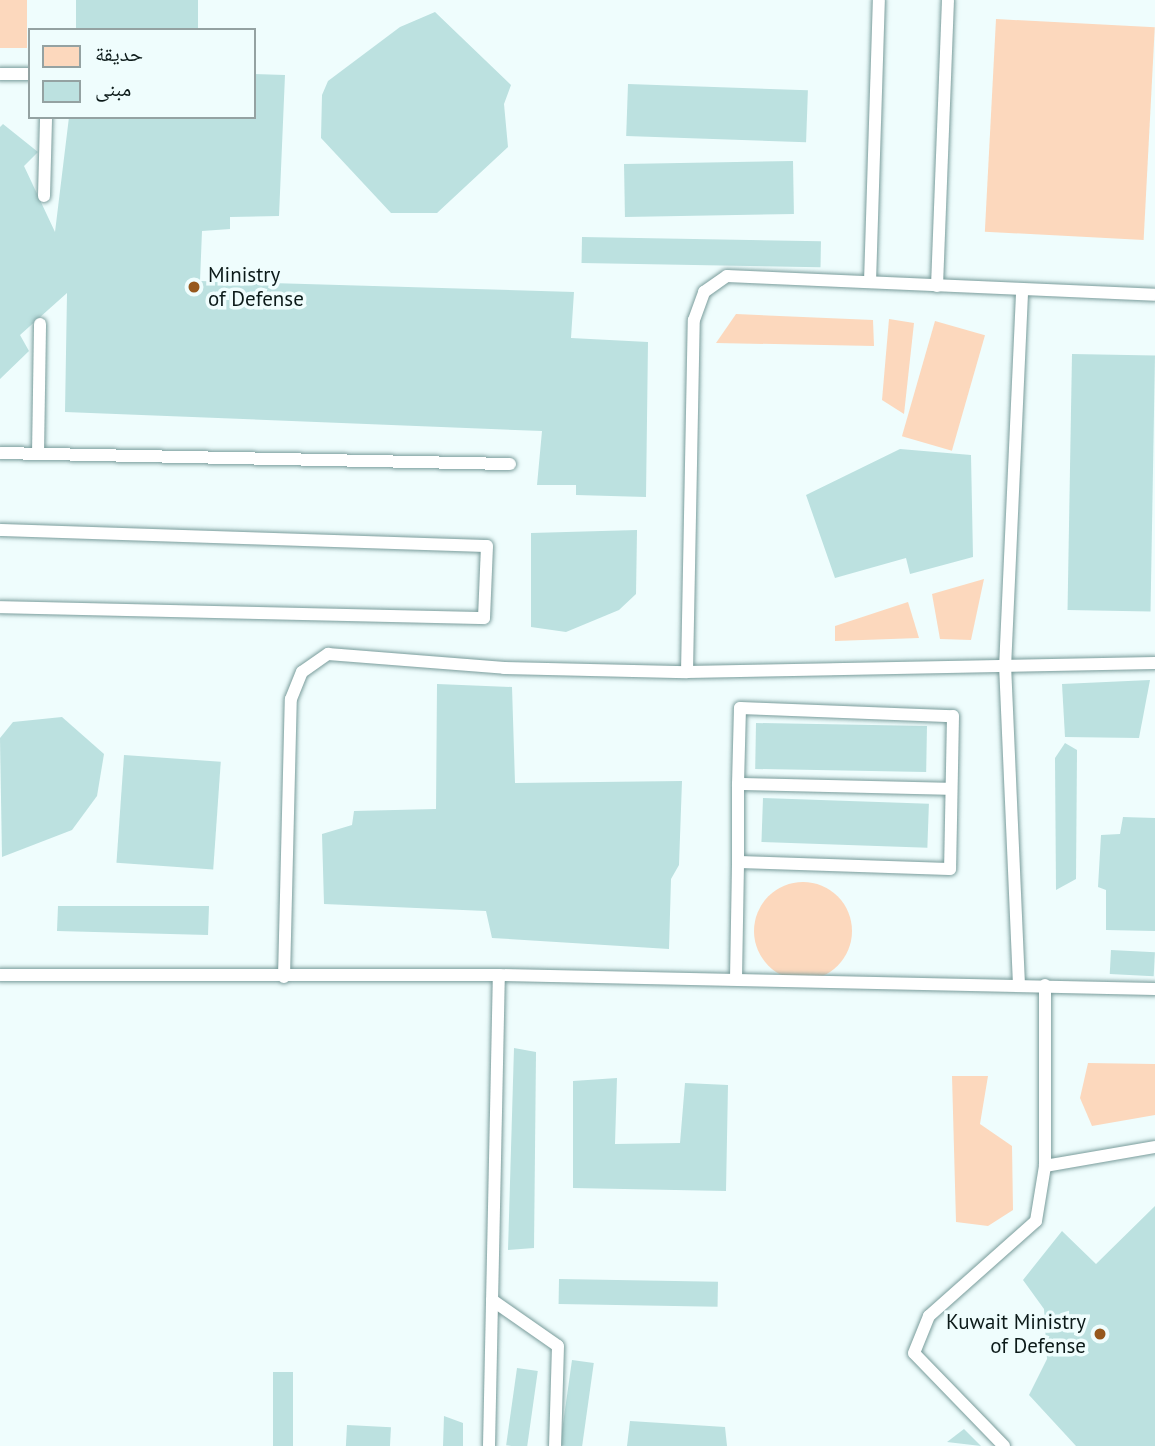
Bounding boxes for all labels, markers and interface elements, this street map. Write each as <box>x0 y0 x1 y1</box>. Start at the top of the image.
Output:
legend <box>28 28 256 119</box>
text: حديقة <box>95 40 143 67</box>
text: مبنى <box>95 75 131 102</box>
place label: Ministry of Defense <box>208 262 304 312</box>
marker: Ministry of Defense <box>186 279 202 295</box>
place label: Kuwait Ministry of Defense <box>946 1309 1086 1359</box>
marker: Kuwait Ministry of Defense <box>1092 1326 1108 1342</box>

